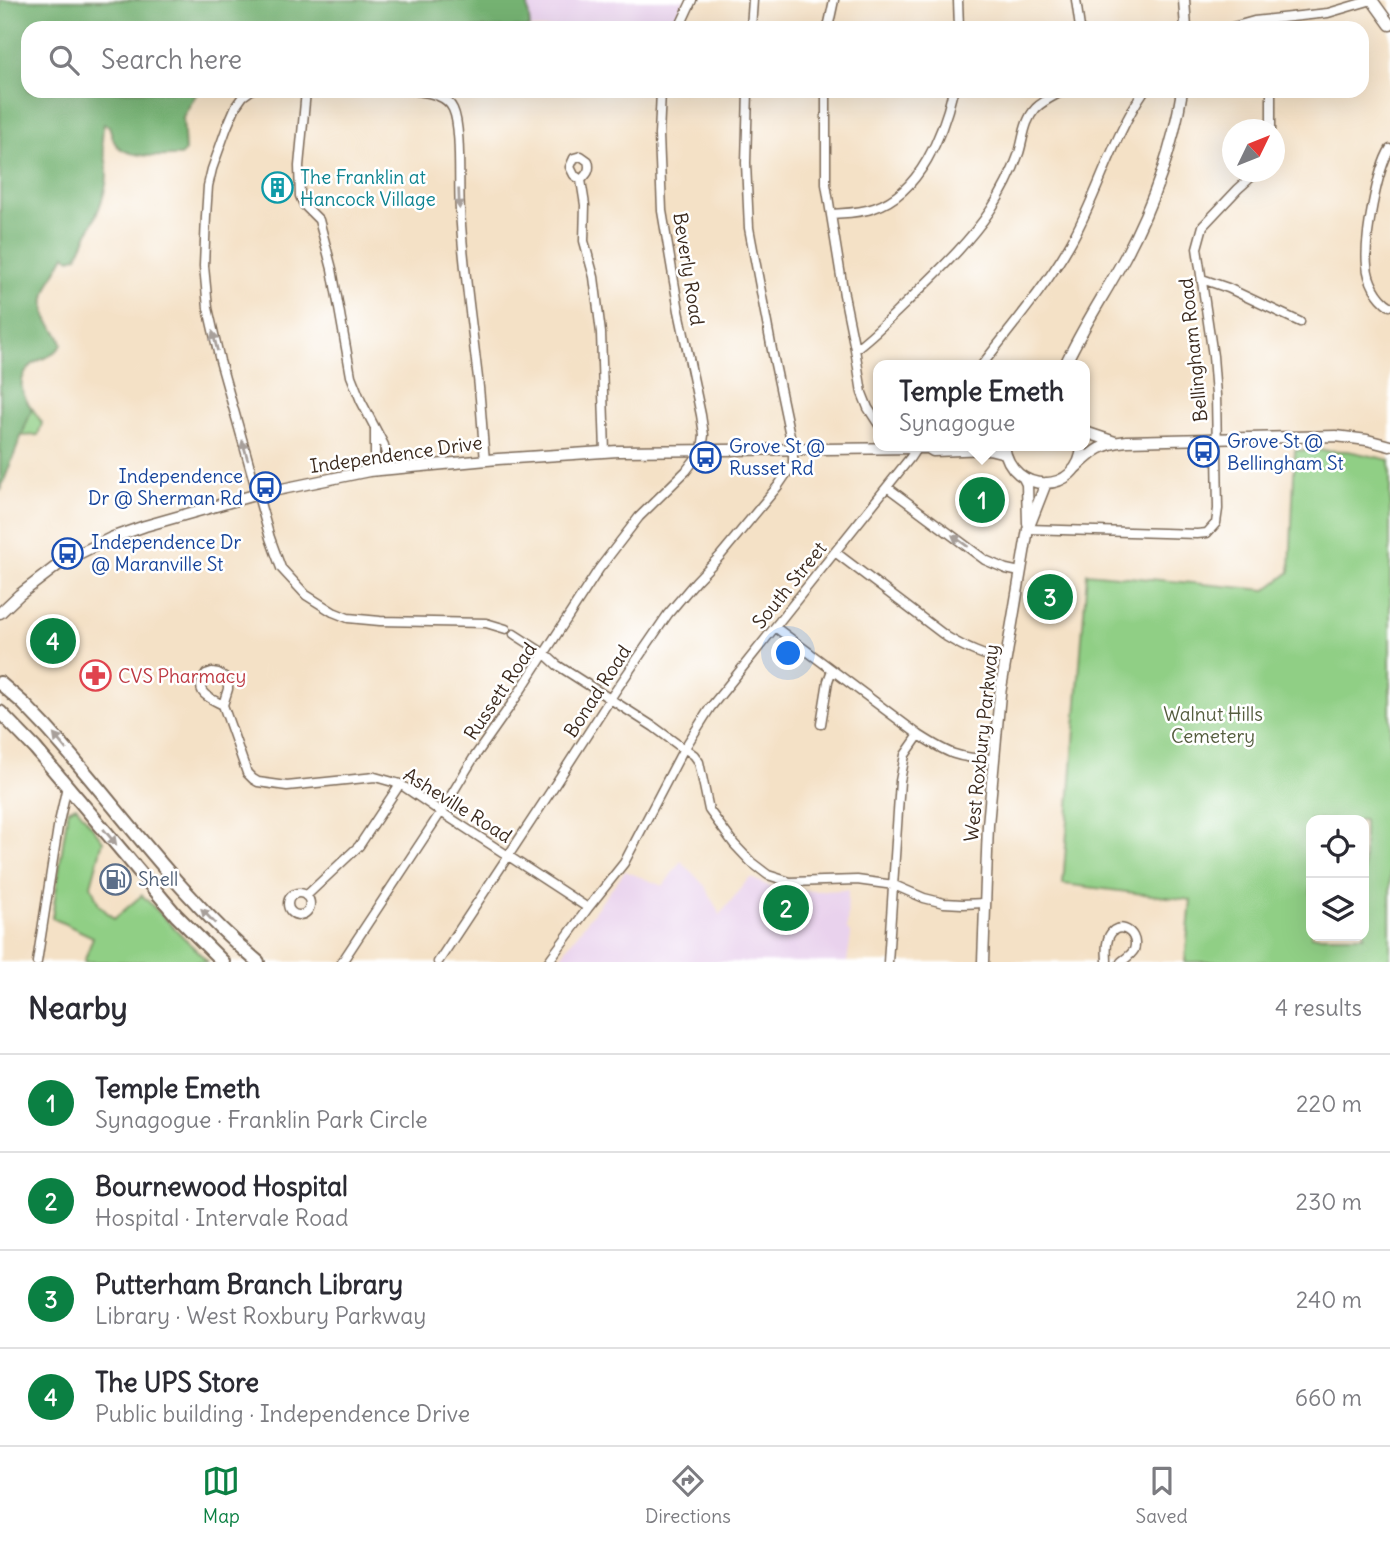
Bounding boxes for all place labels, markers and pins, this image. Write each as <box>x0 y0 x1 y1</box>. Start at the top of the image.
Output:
place label: The Franklin at Hancock Village <box>300 165 436 211</box>
building icon: The Franklin at Hancock Village <box>260 171 294 205</box>
place label: Grove St @ Bellingham St <box>1227 429 1344 475</box>
place label: Grove St @ Russet Rd <box>729 434 825 480</box>
bus stop icon: Grove St @ Bellingham St <box>1187 435 1221 469</box>
bus stop icon: Grove St @ Russet Rd <box>689 440 723 474</box>
place label: Independence Dr @ Sherman Rd <box>88 464 243 510</box>
bus stop icon: Independence Dr @ Sherman Rd <box>249 470 283 504</box>
pin: 1 <box>959 474 1005 526</box>
place label: Independence Dr @ Maranville St <box>91 530 241 576</box>
bus stop icon: Independence Dr @ Maranville St <box>51 536 85 570</box>
pin: 3 <box>1027 571 1073 623</box>
pin: 4 <box>30 615 76 667</box>
pharmacy icon: CVS Pharmacy <box>78 659 112 693</box>
place label: CVS Pharmacy <box>118 664 246 688</box>
fuel station icon: Shell <box>98 862 132 896</box>
place label: Shell <box>138 867 178 891</box>
pin: 2 <box>763 882 809 934</box>

